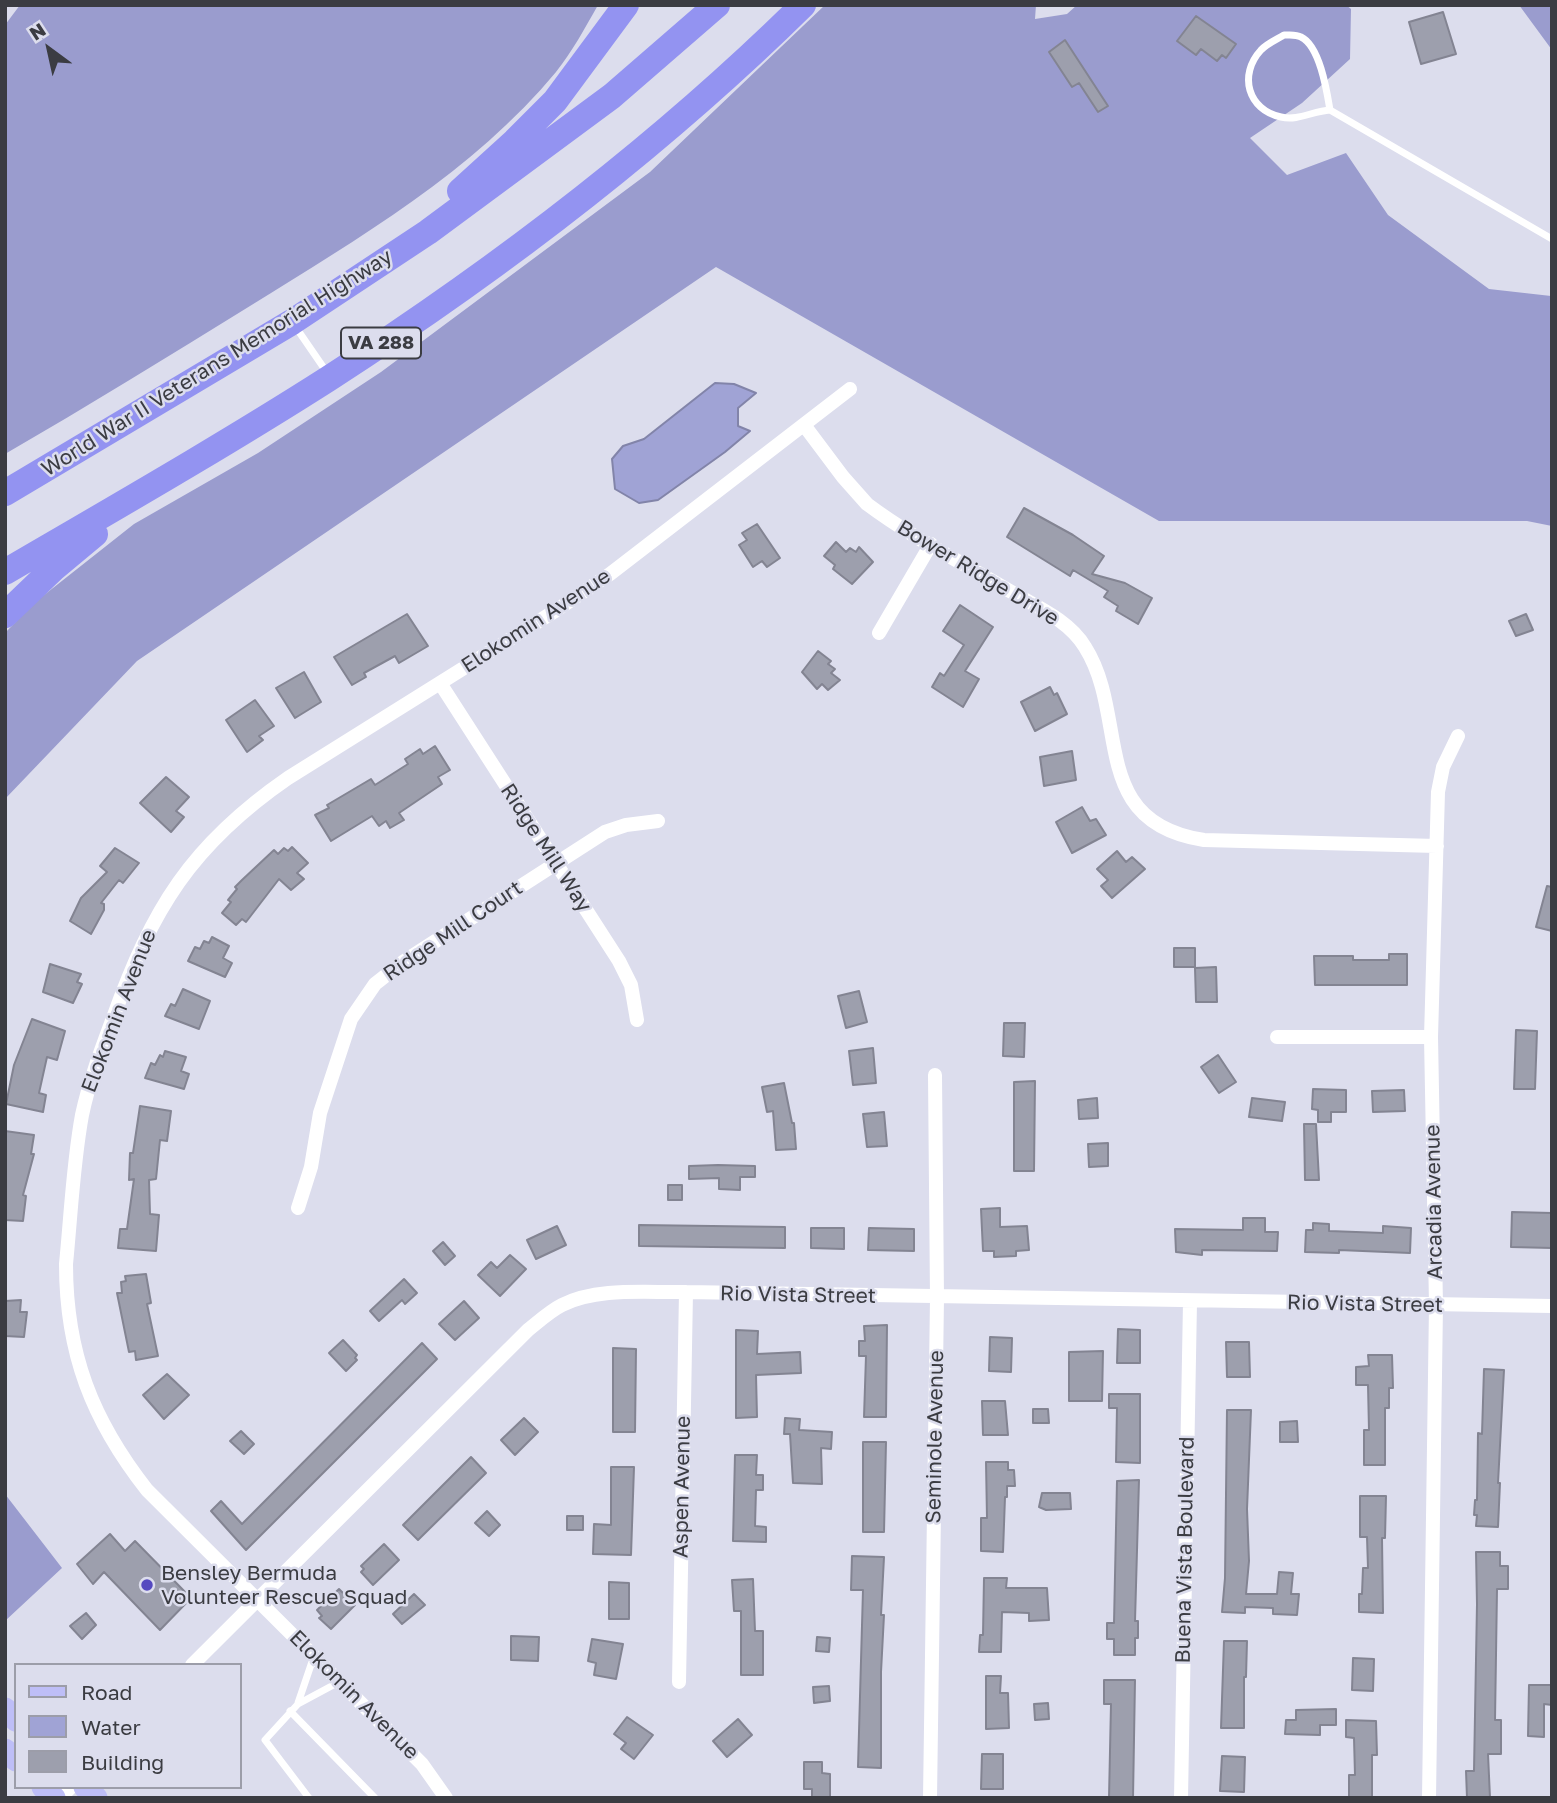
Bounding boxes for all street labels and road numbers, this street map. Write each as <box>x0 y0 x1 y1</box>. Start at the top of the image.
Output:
street label: World War II Veterans Memorial Highway <box>37 244 397 482</box>
road number: VA 288 <box>341 328 421 358</box>
street label: Bower Ridge Drive <box>893 515 1063 631</box>
street label: Elokomin Avenue <box>457 563 615 679</box>
street label: Ridge Mill Way <box>495 779 597 917</box>
street label: Ridge Mill Court <box>379 875 527 987</box>
street label: Elokomin Avenue <box>76 926 162 1096</box>
street label: Arcadia Avenue <box>1420 1124 1448 1280</box>
street label: Rio Vista Street <box>720 1281 876 1309</box>
street label: Rio Vista Street <box>1287 1290 1443 1318</box>
street label: Seminole Avenue <box>921 1350 949 1524</box>
street label: Aspen Avenue <box>668 1416 696 1558</box>
street label: Buena Vista Boulevard <box>1170 1436 1200 1664</box>
street label: Elokomin Avenue <box>284 1625 424 1765</box>

